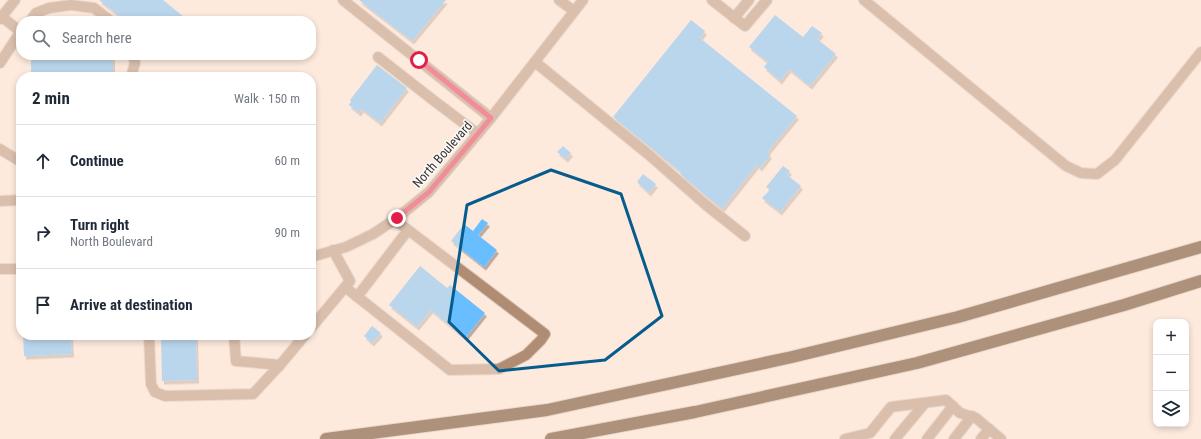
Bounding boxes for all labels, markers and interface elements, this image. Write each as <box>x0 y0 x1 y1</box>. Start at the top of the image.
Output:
search box <box>16 16 316 60</box>
icon: search <box>30 27 52 49</box>
text: Search here <box>62 29 132 47</box>
route start <box>410 51 428 69</box>
text: 2 min <box>32 88 70 108</box>
text: Walk · 150 m <box>234 91 300 106</box>
street label: North Boulevard <box>410 118 475 191</box>
icon: ahead <box>32 150 54 172</box>
text: Continue <box>70 152 124 170</box>
text: 60 m <box>274 153 300 168</box>
route end <box>388 209 406 227</box>
text: Turn right <box>70 216 129 234</box>
icon: right <box>32 222 54 244</box>
text: 90 m <box>274 225 300 240</box>
text: North Boulevard <box>70 234 153 249</box>
icon: arrive <box>32 294 54 316</box>
text: Arrive at destination <box>70 296 193 314</box>
map controls <box>1153 319 1189 427</box>
button: + <box>1153 319 1189 355</box>
button: − <box>1153 355 1189 391</box>
button: layers <box>1153 391 1189 427</box>

